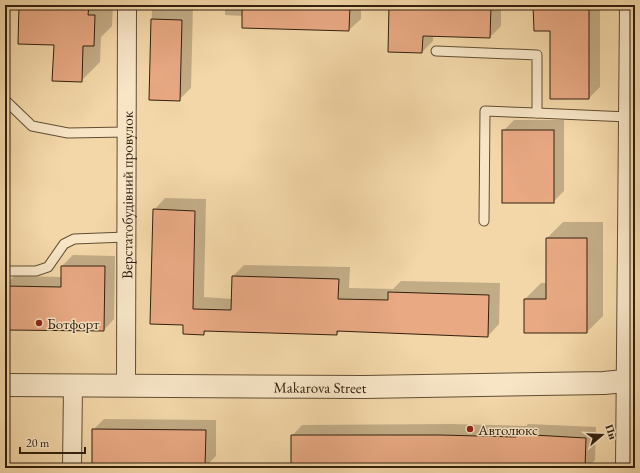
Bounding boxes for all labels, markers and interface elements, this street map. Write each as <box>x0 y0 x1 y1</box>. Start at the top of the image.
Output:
street label: Верстатобудівний провулок <box>117 111 136 279</box>
place label: Ботфорт <box>47 314 100 333</box>
marker: Ботфорт <box>34 318 44 328</box>
street label: Makarova Street <box>274 377 367 397</box>
north arrow <box>582 415 622 455</box>
place label: Автолюкс <box>477 420 538 439</box>
text: Пн <box>602 422 621 442</box>
marker: Автолюкс <box>465 424 475 434</box>
scale bar <box>20 429 85 455</box>
text: 20 m <box>26 435 50 451</box>

